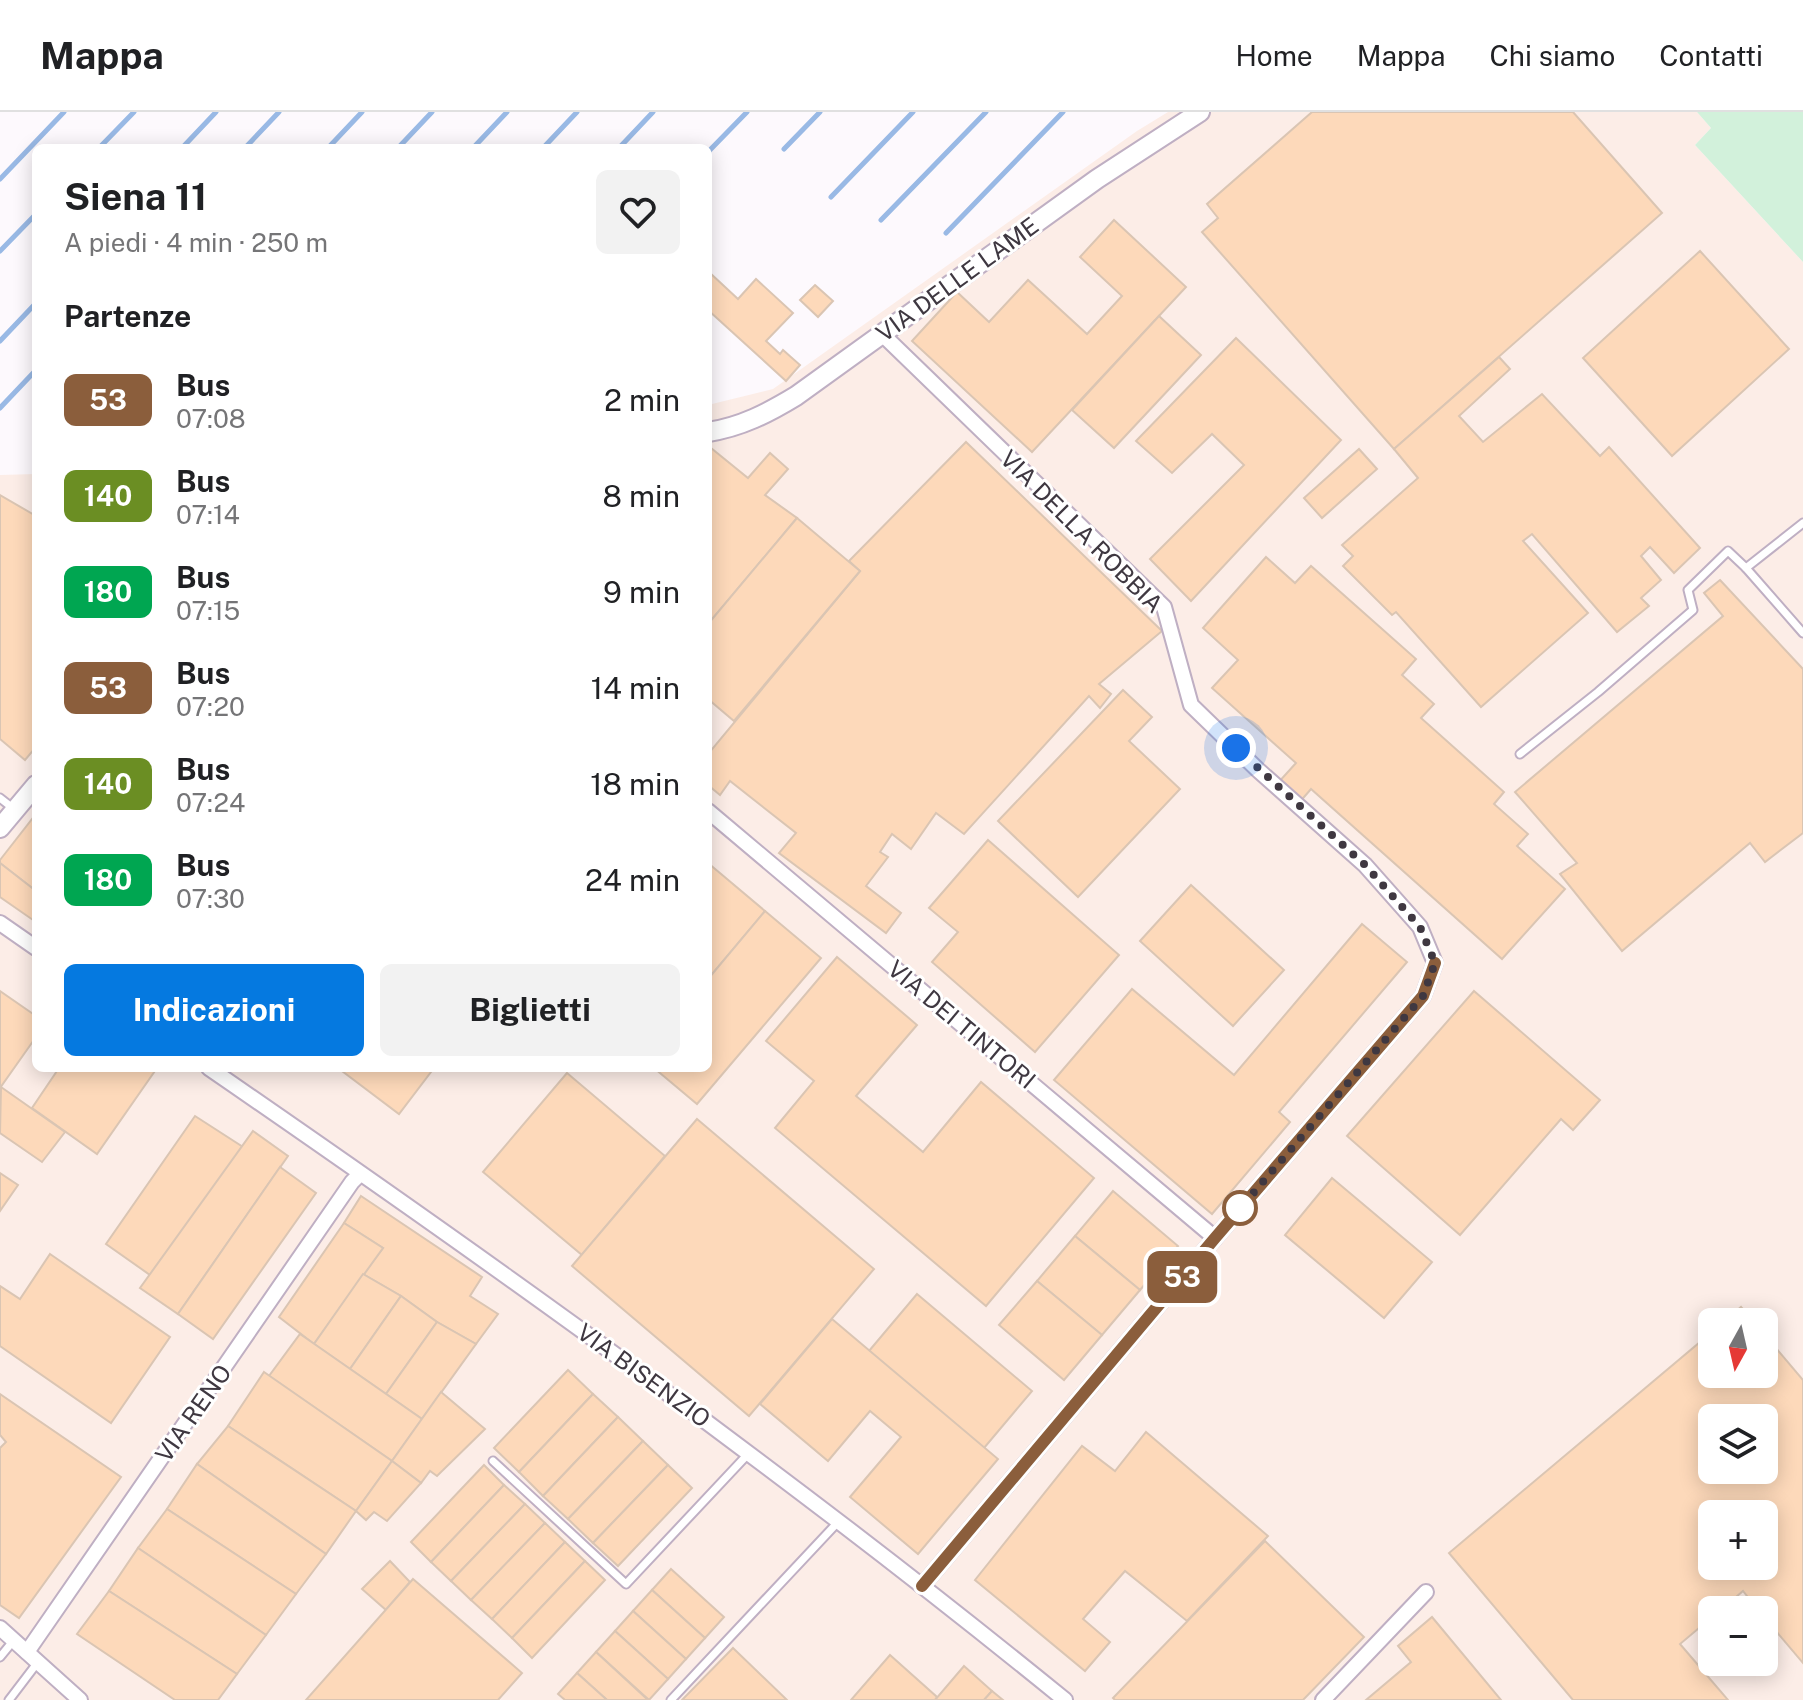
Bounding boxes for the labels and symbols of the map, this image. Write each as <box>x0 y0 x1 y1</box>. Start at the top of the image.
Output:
street label: VIA DELLE LAME <box>871 211 1043 347</box>
street label: VIA DELLA ROBBIA <box>995 444 1169 618</box>
your location <box>1216 728 1256 768</box>
street label: VIA DEI TINTORI <box>883 954 1041 1094</box>
unlabelled marker <box>1223 1191 1257 1225</box>
line badge: 53 <box>1146 1251 1218 1303</box>
north arrow <box>1698 1308 1778 1388</box>
street label: VIA BISENZIO <box>572 1317 716 1433</box>
street label: VIA RENO <box>149 1359 237 1467</box>

